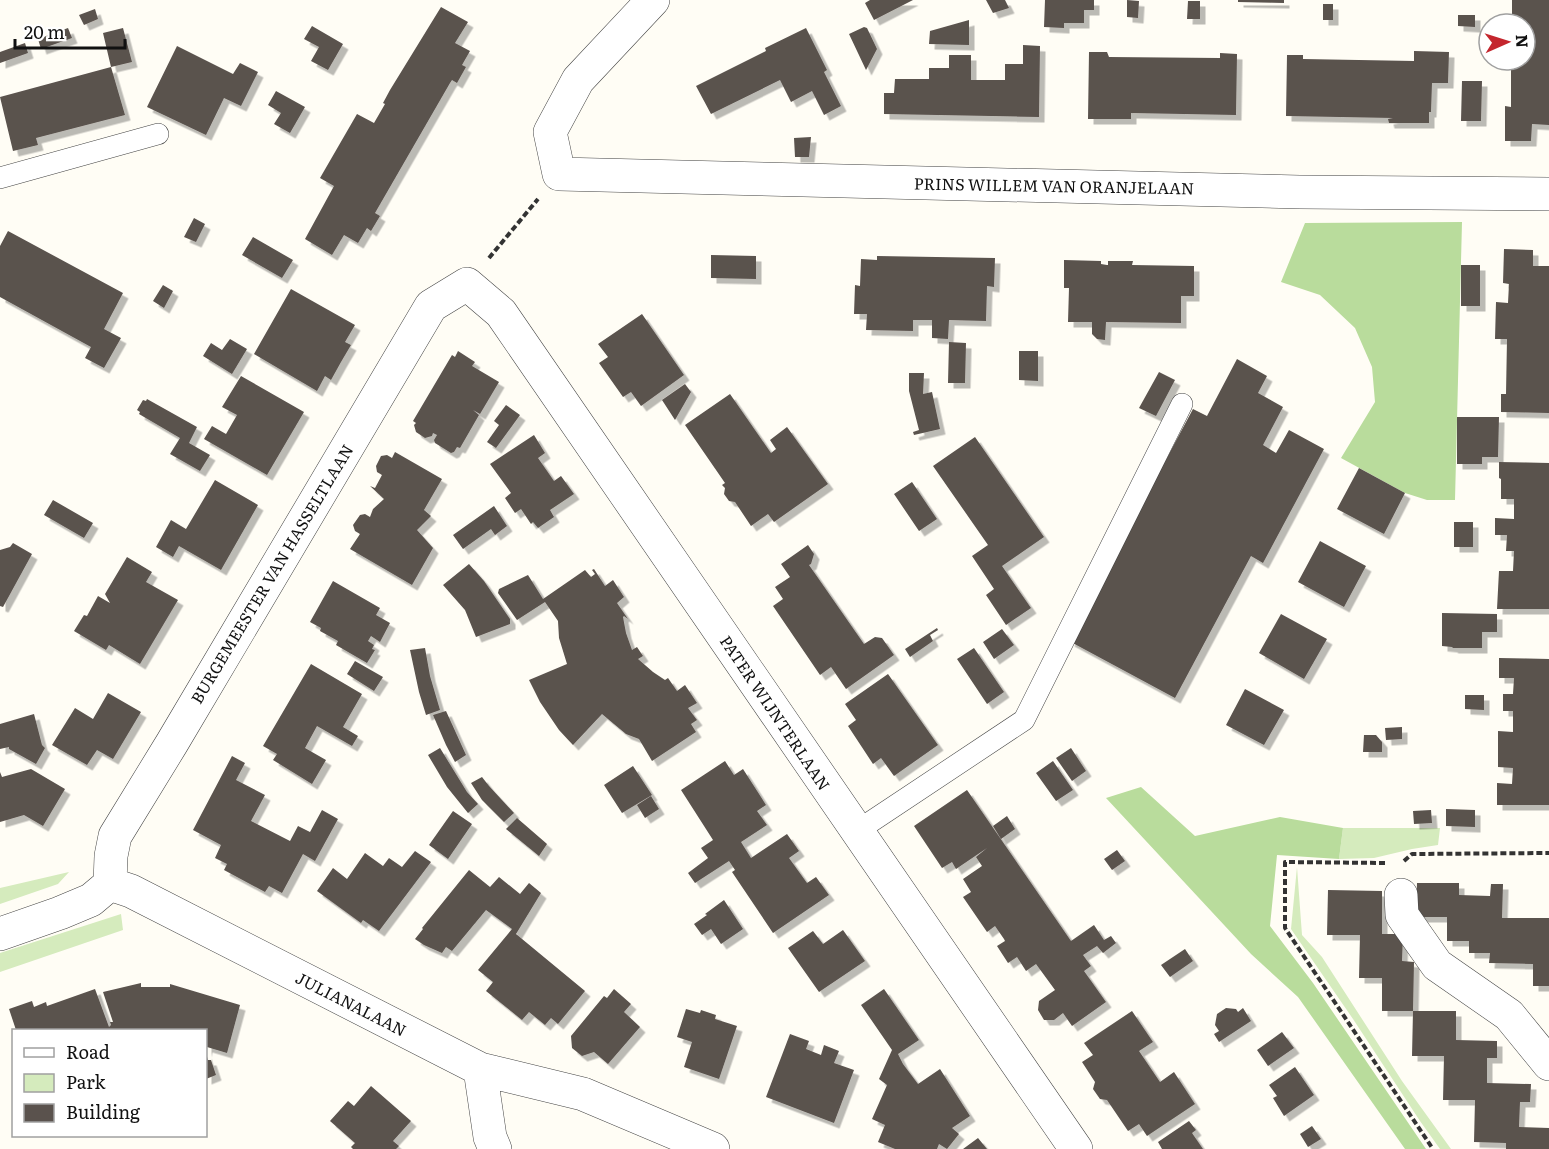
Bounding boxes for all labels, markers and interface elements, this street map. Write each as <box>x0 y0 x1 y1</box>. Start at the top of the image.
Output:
scale bar <box>15 12 124 50</box>
north arrow <box>1477 12 1537 72</box>
text: 20 m <box>24 18 65 45</box>
text: N <box>1511 34 1535 49</box>
street label: PRINS WILLEM VAN ORANJELAAN <box>914 171 1194 199</box>
street label: BURGEMEESTER VAN HASSELTLAAN <box>184 439 358 708</box>
street label: PATER WIJNTERLAAN <box>715 630 837 795</box>
street label: JULIANALAAN <box>292 965 411 1041</box>
legend <box>12 1029 207 1137</box>
text: Road <box>66 1038 110 1065</box>
text: Park <box>66 1068 107 1095</box>
text: Building <box>66 1098 141 1125</box>

